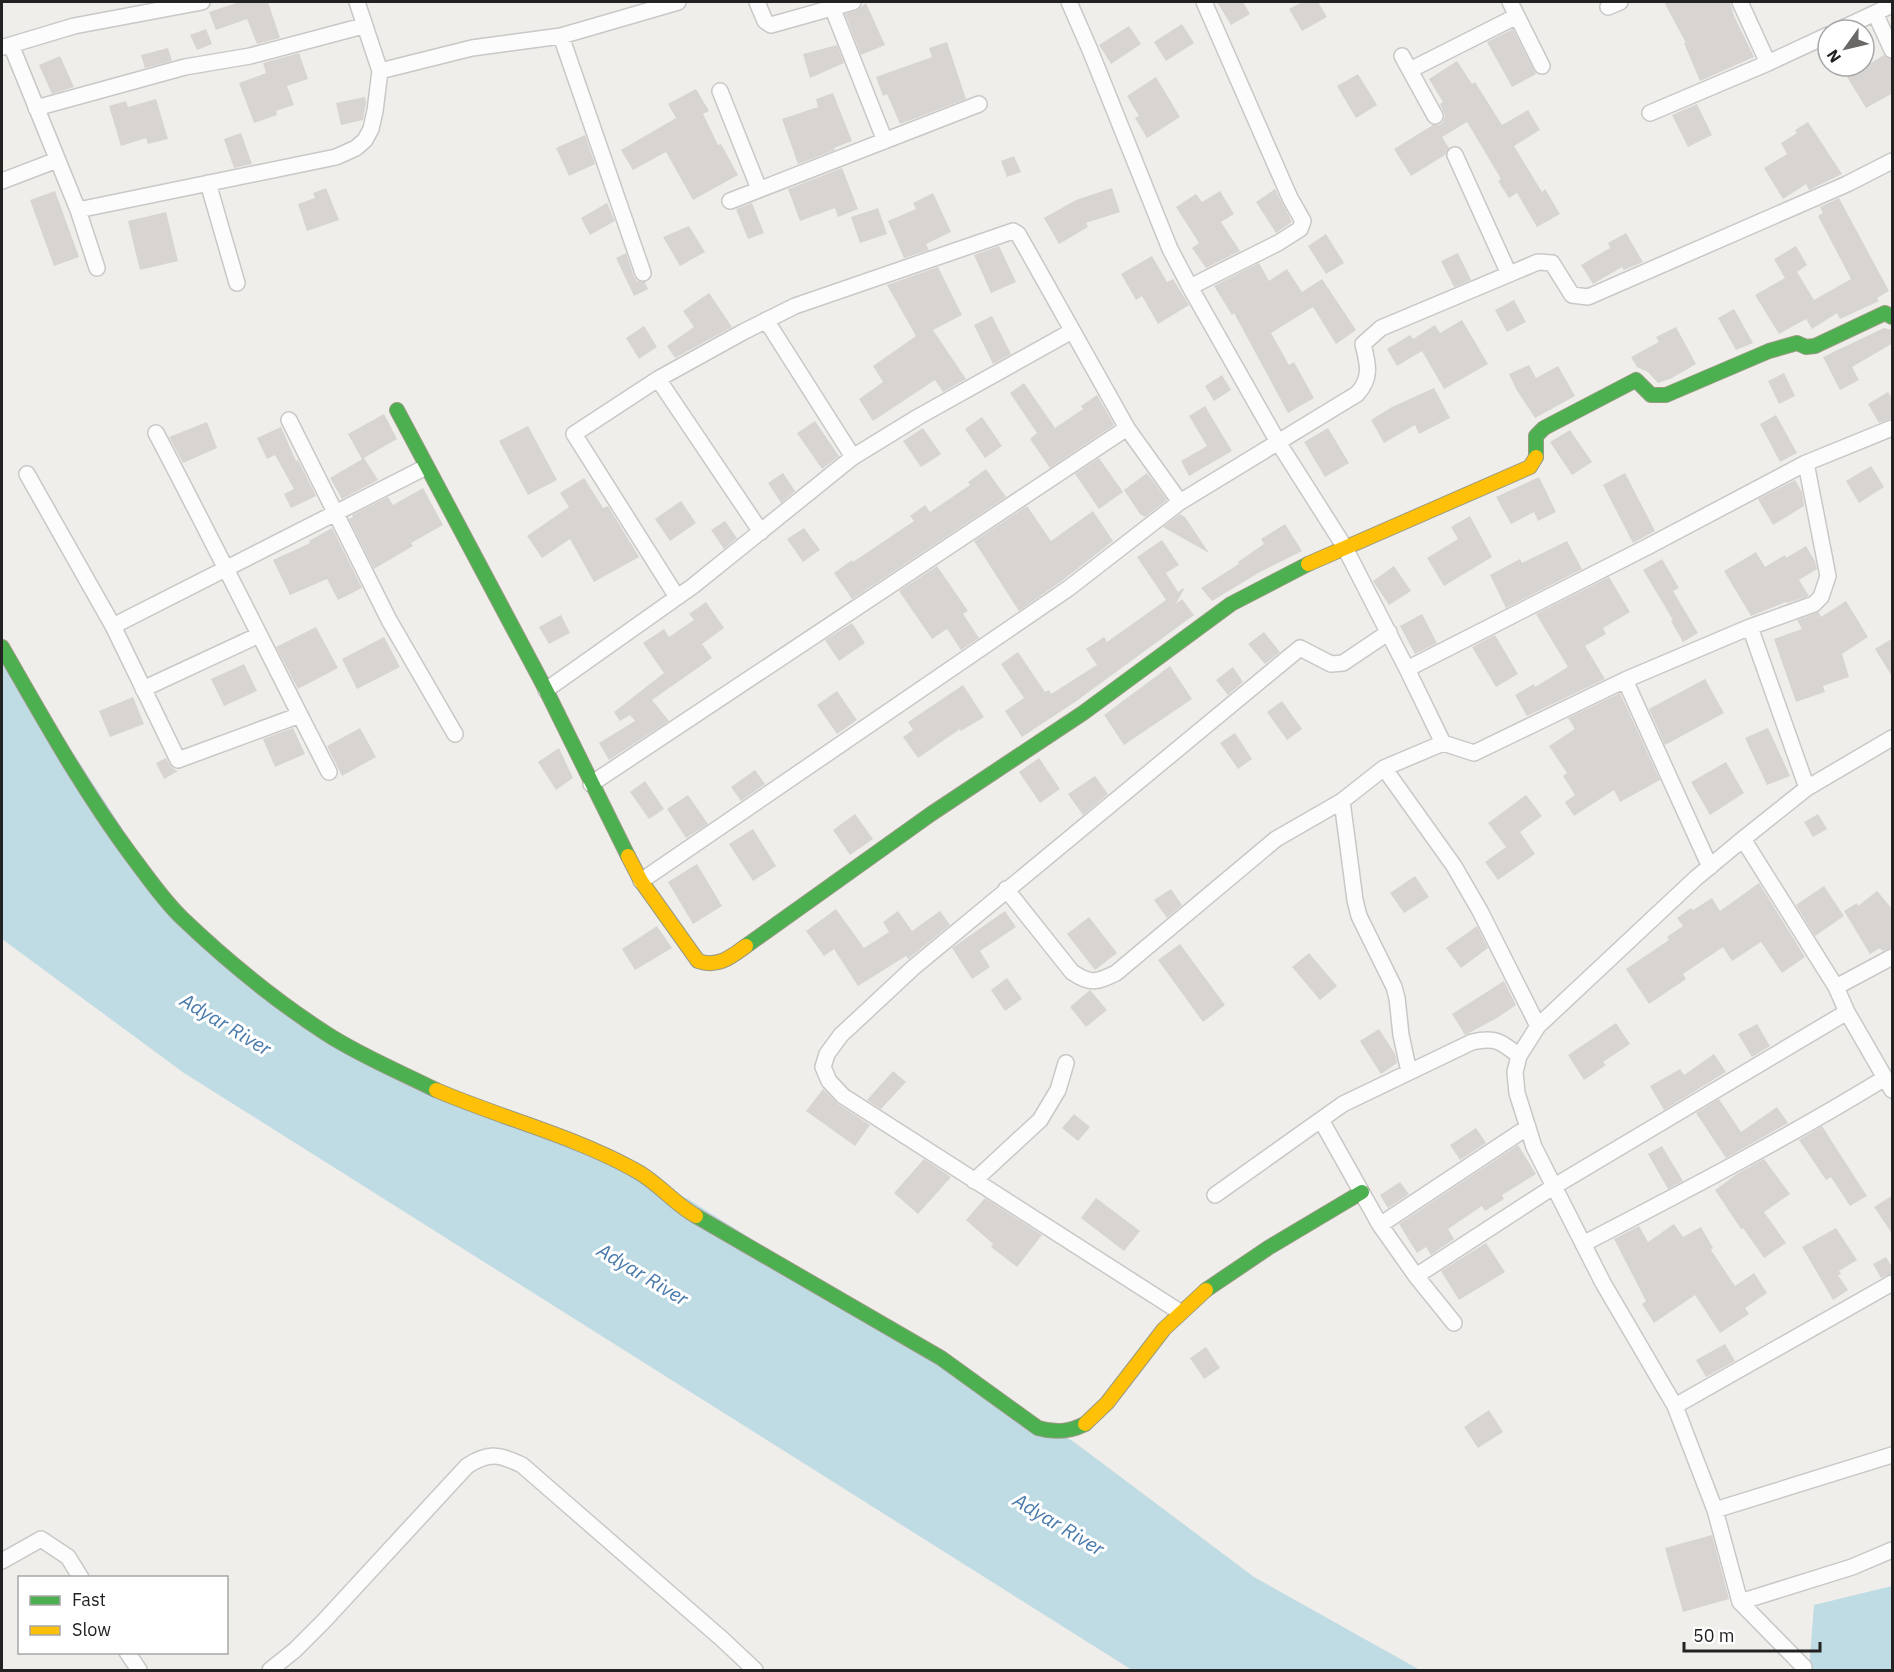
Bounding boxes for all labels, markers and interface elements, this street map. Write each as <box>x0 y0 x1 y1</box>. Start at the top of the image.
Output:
north arrow <box>1816 18 1876 78</box>
text: N <box>1822 46 1845 67</box>
water label: Adyar River <box>175 986 277 1062</box>
water label: Adyar River <box>592 1236 694 1312</box>
water label: Adyar River <box>1008 1486 1110 1562</box>
legend <box>18 1576 228 1654</box>
text: Fast <box>72 1588 106 1611</box>
scale bar <box>1684 1615 1820 1653</box>
text: Slow <box>72 1618 111 1641</box>
text: 50 m <box>1693 1624 1735 1647</box>

